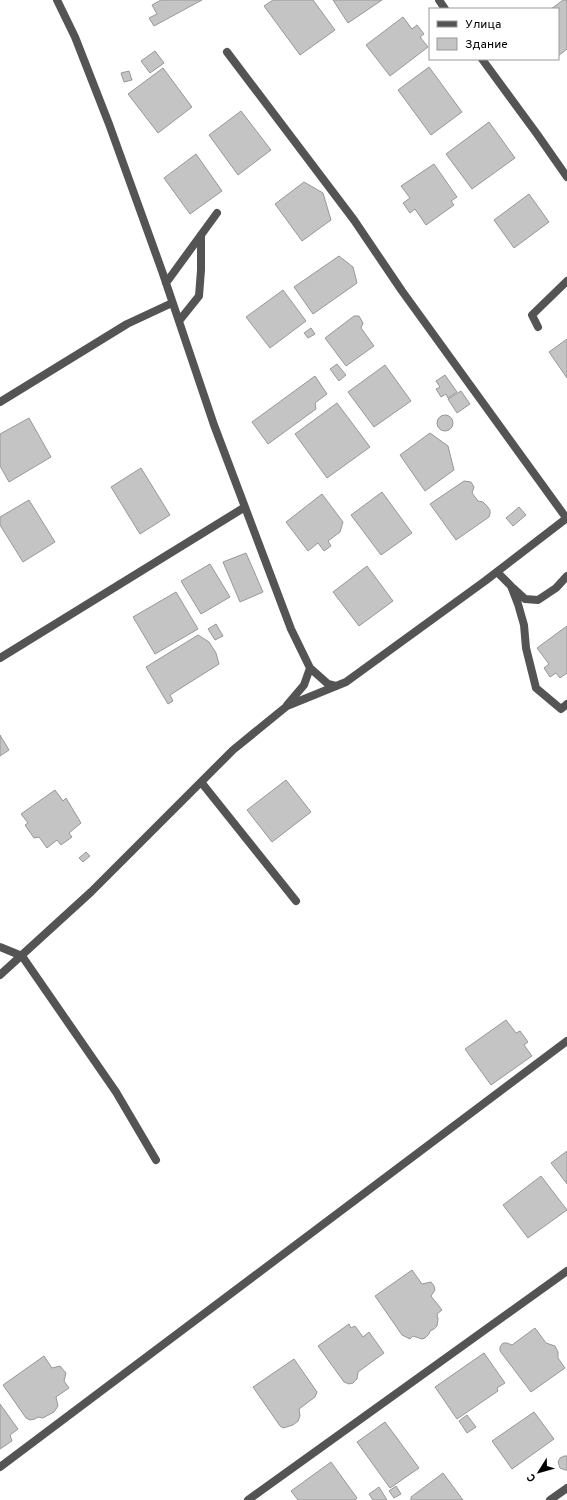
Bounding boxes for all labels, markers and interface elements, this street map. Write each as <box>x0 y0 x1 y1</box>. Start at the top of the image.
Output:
legend <box>429 8 559 60</box>
text: Улица <box>465 17 501 33</box>
text: Здание <box>465 37 508 53</box>
north arrow <box>519 1452 559 1492</box>
text: С <box>524 1470 540 1484</box>

